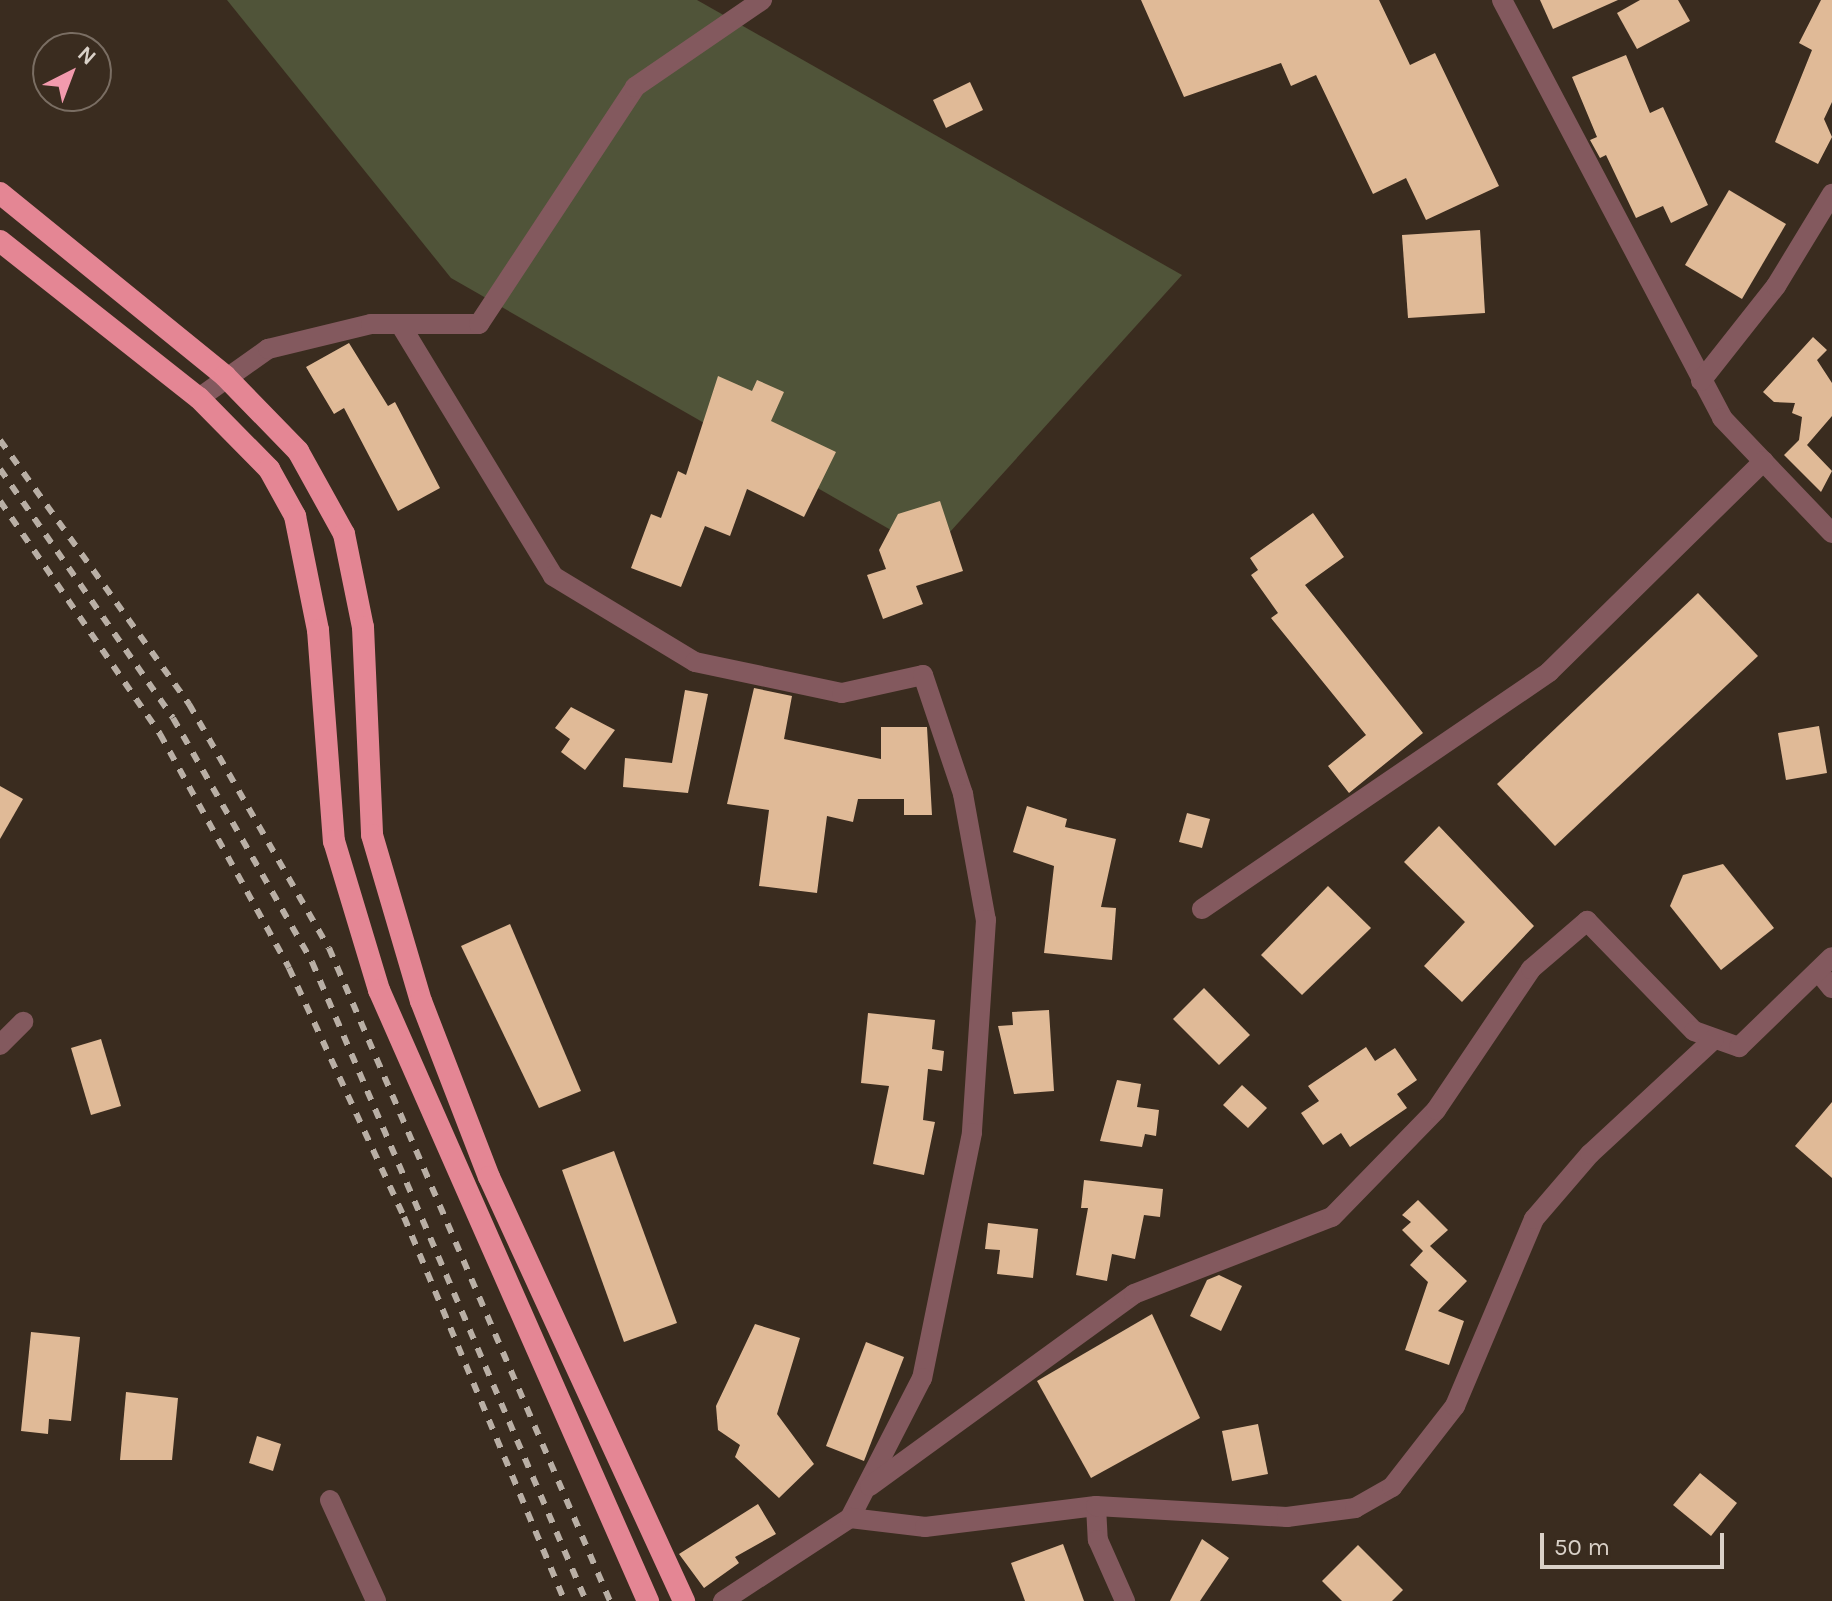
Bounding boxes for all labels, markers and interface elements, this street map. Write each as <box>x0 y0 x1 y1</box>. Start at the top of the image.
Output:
north arrow <box>32 32 112 112</box>
text: N <box>72 41 101 71</box>
scale bar <box>1544 1517 1728 1567</box>
text: 50 m <box>1554 1533 1610 1561</box>

